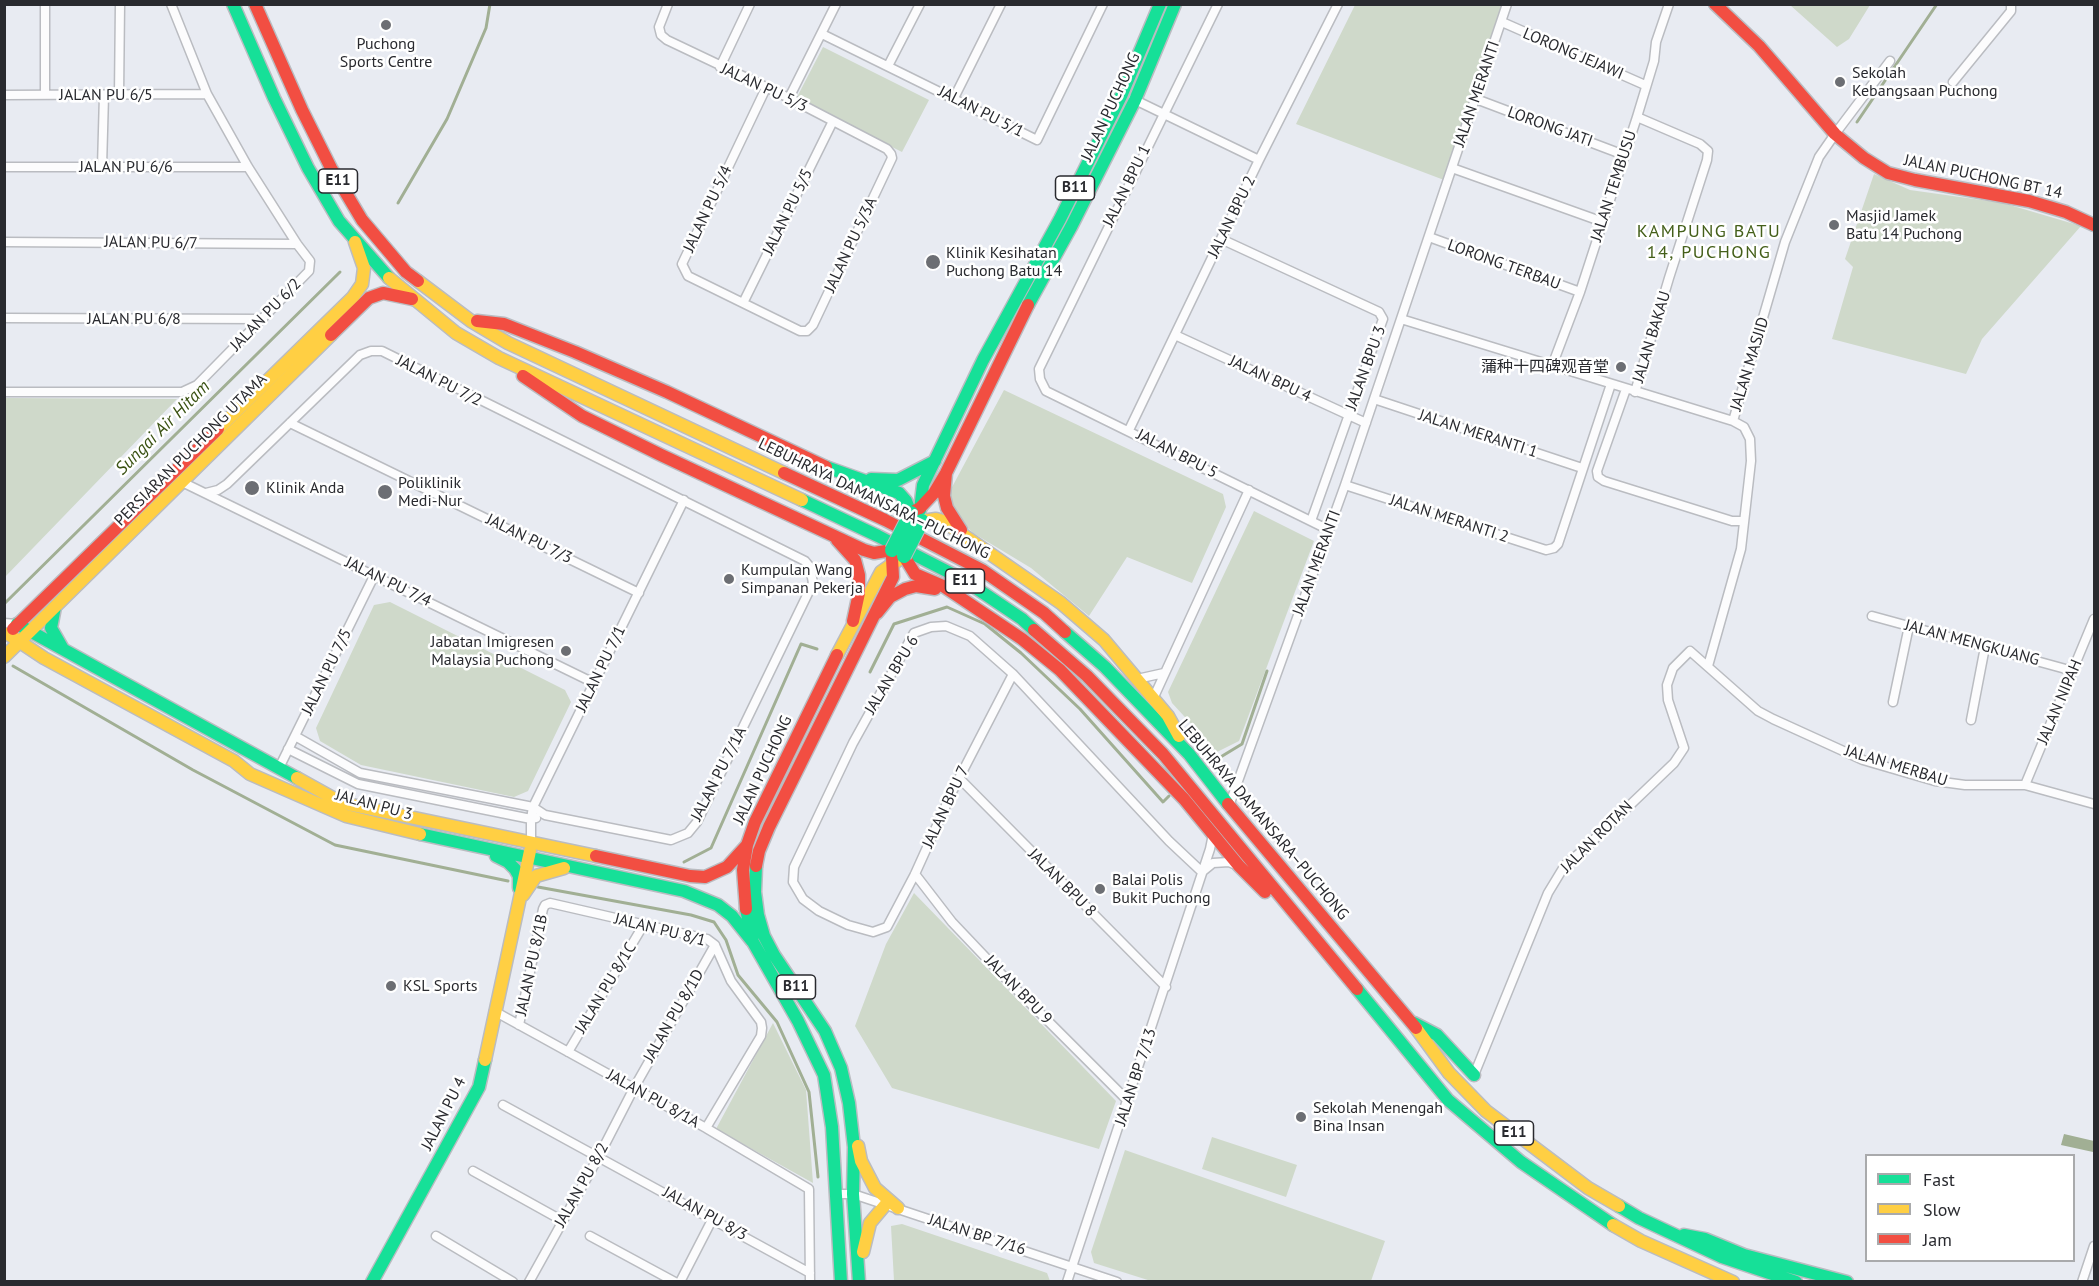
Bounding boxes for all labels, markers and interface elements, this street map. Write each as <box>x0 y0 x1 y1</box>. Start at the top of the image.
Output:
marker: Puchong Sports Centre <box>379 18 393 32</box>
street label: LORONG JEJAWI <box>1520 24 1626 84</box>
place label: Puchong Sports Centre <box>340 34 432 72</box>
street label: JALAN MERANTI <box>1450 39 1504 149</box>
street label: JALAN PUCHONG <box>1077 50 1145 164</box>
street label: JALAN PU 5/3 <box>718 60 810 116</box>
place label: Sekolah Kebangsaan Puchong <box>1852 63 1998 101</box>
marker: Sekolah Kebangsaan Puchong <box>1833 75 1847 89</box>
street label: JALAN PU 5/1 <box>935 82 1027 142</box>
street label: JALAN PU 6/5 <box>59 85 153 105</box>
street label: LORONG JATI <box>1505 103 1595 151</box>
street label: JALAN TEMBUSU <box>1587 128 1641 244</box>
street label: JALAN BPU 1 <box>1099 142 1155 230</box>
street label: JALAN PUCHONG BT 14 <box>1902 151 2064 203</box>
street label: JALAN PU 6/6 <box>79 157 173 177</box>
street label: JALAN PU 5/4 <box>680 163 736 255</box>
street label: JALAN PU 5/5 <box>759 166 817 258</box>
road number: E11 <box>318 169 358 193</box>
street label: JALAN BPU 2 <box>1204 173 1260 261</box>
road number: B11 <box>1056 176 1094 200</box>
street label: JALAN PU 5/3A <box>821 194 881 296</box>
place label: Masjid Jamek Batu 14 Puchong <box>1846 206 1962 244</box>
marker: Masjid Jamek Batu 14 Puchong <box>1827 218 1841 232</box>
district label: KAMPUNG BATU 14, PUCHONG <box>1637 221 1781 264</box>
street label: JALAN PU 6/7 <box>104 233 198 253</box>
street label: LORONG TERBAU <box>1445 236 1563 294</box>
place label: Klinik Kesihatan Puchong Batu 14 <box>946 243 1062 281</box>
marker: Klinik Kesihatan Puchong Batu 14 <box>924 253 942 271</box>
street label: JALAN PU 6/2 <box>227 275 305 355</box>
street label: JALAN BAKAU <box>1629 289 1675 385</box>
street label: JALAN PU 6/8 <box>87 309 181 329</box>
street label: JALAN MASJID <box>1727 315 1773 413</box>
street label: JALAN BPU 3 <box>1342 323 1390 413</box>
street label: JALAN PU 7/2 <box>393 351 485 411</box>
street label: JALAN BPU 4 <box>1226 352 1314 406</box>
place label: 蒲种十四碑观音堂 <box>1481 357 1609 377</box>
marker: 蒲种十四碑观音堂 <box>1614 360 1628 374</box>
street label: PERSIARAN PUCHONG UTAMA <box>111 370 271 530</box>
water label: Sungai Air Hitam <box>111 376 215 480</box>
street label: JALAN MERANTI 1 <box>1416 406 1540 462</box>
street label: JALAN BPU 5 <box>1133 425 1221 483</box>
street label: LEBUHRAYA DAMANSARA–PUCHONG <box>755 434 993 564</box>
place label: Poliklinik Medi-Nur <box>398 473 462 511</box>
place label: Klinik Anda <box>266 478 344 498</box>
marker: Klinik Anda <box>243 479 261 497</box>
marker: Poliklinik Medi-Nur <box>376 483 394 501</box>
street label: JALAN MERANTI 2 <box>1387 491 1511 547</box>
street label: JALAN MERANTI <box>1289 508 1345 618</box>
street label: JALAN PU 7/3 <box>483 510 575 568</box>
street label: JALAN PU 7/4 <box>342 553 434 611</box>
place label: Kumpulan Wang Simpanan Pekerja <box>741 560 863 598</box>
road number: E11 <box>946 569 984 593</box>
marker: Kumpulan Wang Simpanan Pekerja <box>722 572 736 586</box>
street label: JALAN MENGKUANG <box>1903 616 2041 670</box>
street label: JALAN PU 7/1 <box>572 623 630 715</box>
street label: JALAN PU 7/5 <box>298 626 356 718</box>
place label: Jabatan Imigresen Malaysia Puchong <box>431 632 554 670</box>
street label: JALAN BPU 6 <box>861 632 923 718</box>
marker: Jabatan Imigresen Malaysia Puchong <box>559 644 573 658</box>
street label: JALAN NIPAH <box>2034 657 2086 747</box>
street label: JALAN PUCHONG <box>729 713 797 827</box>
street label: LEBUHRAYA DAMANSARA–PUCHONG <box>1174 716 1352 924</box>
street label: JALAN PU 7/1A <box>687 724 751 824</box>
street label: JALAN MERBAU <box>1842 741 1950 791</box>
street label: JALAN BPU 7 <box>919 763 973 851</box>
street label: JALAN PU 3 <box>333 785 415 825</box>
street label: JALAN ROTAN <box>1557 797 1637 877</box>
street label: JALAN BPU 8 <box>1024 845 1100 921</box>
place label: Balai Polis Bukit Puchong <box>1112 870 1211 908</box>
marker: Balai Polis Bukit Puchong <box>1093 882 1107 896</box>
street label: JALAN PU 8/1 <box>612 909 708 951</box>
street label: JALAN PU 8/1B <box>512 913 552 1017</box>
street label: JALAN PU 8/1C <box>571 939 641 1037</box>
street label: JALAN BPU 9 <box>980 952 1056 1028</box>
street label: JALAN PU 8/1D <box>640 966 708 1066</box>
road number: B11 <box>776 975 816 999</box>
place label: KSL Sports <box>403 976 478 996</box>
marker: KSL Sports <box>384 979 398 993</box>
street label: JALAN BP 7/13 <box>1111 1026 1161 1128</box>
street label: JALAN PU 8/1A <box>603 1066 703 1132</box>
street label: JALAN PU 4 <box>417 1074 471 1154</box>
place label: Sekolah Menengah Bina Insan <box>1313 1098 1443 1136</box>
marker: Sekolah Menengah Bina Insan <box>1294 1110 1308 1124</box>
road number: E11 <box>1494 1121 1534 1145</box>
street label: JALAN PU 8/2 <box>551 1139 613 1231</box>
legend <box>1865 1154 2075 1262</box>
text: Fast <box>1923 1168 1955 1191</box>
street label: JALAN PU 8/3 <box>659 1183 751 1245</box>
text: Slow <box>1923 1198 1961 1221</box>
street label: JALAN BP 7/16 <box>926 1210 1028 1260</box>
text: Jam <box>1923 1228 1952 1251</box>

